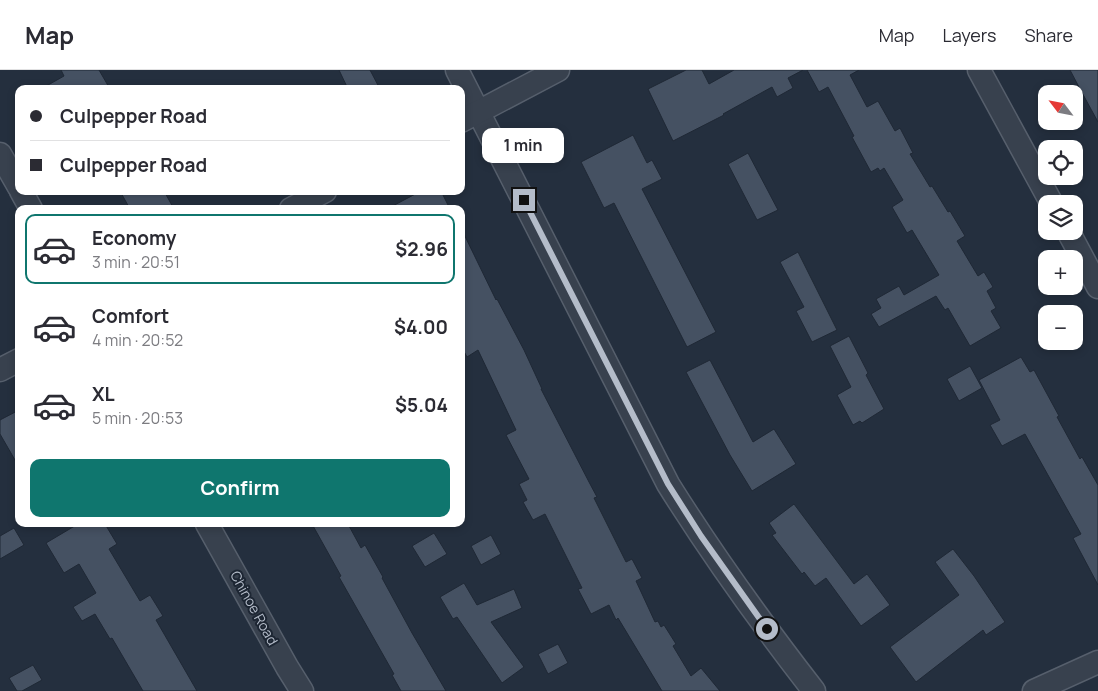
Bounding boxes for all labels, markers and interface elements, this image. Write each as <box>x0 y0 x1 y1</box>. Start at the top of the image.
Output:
text: Map <box>25 18 74 51</box>
text: Map <box>879 23 914 47</box>
text: Layers <box>942 23 996 47</box>
text: Share <box>1024 23 1073 47</box>
north arrow <box>1038 85 1082 130</box>
map controls <box>1038 85 1083 350</box>
text: Culpepper Road <box>60 103 207 129</box>
callout: 1 min <box>483 128 565 162</box>
text: 1 min <box>503 134 543 156</box>
button: locate <box>1038 140 1083 185</box>
text: Culpepper Road <box>60 152 207 178</box>
route end <box>513 189 535 211</box>
button: layers <box>1038 195 1083 240</box>
text: Economy <box>92 225 176 251</box>
icon: car <box>32 227 77 272</box>
text: $2.96 <box>395 236 448 262</box>
button: + <box>1038 250 1083 295</box>
text: 3 min · 20:51 <box>92 251 180 273</box>
text: Comfort <box>92 303 169 329</box>
icon: car <box>32 305 77 350</box>
button: − <box>1038 305 1083 350</box>
text: $4.00 <box>394 314 448 340</box>
text: 4 min · 20:52 <box>92 329 183 351</box>
text: XL <box>92 381 115 407</box>
icon: car <box>32 383 77 428</box>
text: $5.04 <box>395 392 448 418</box>
text: 5 min · 20:53 <box>92 407 183 429</box>
button: Confirm <box>30 459 450 517</box>
street label: Chinoe Road <box>226 567 283 648</box>
route start <box>756 618 778 640</box>

